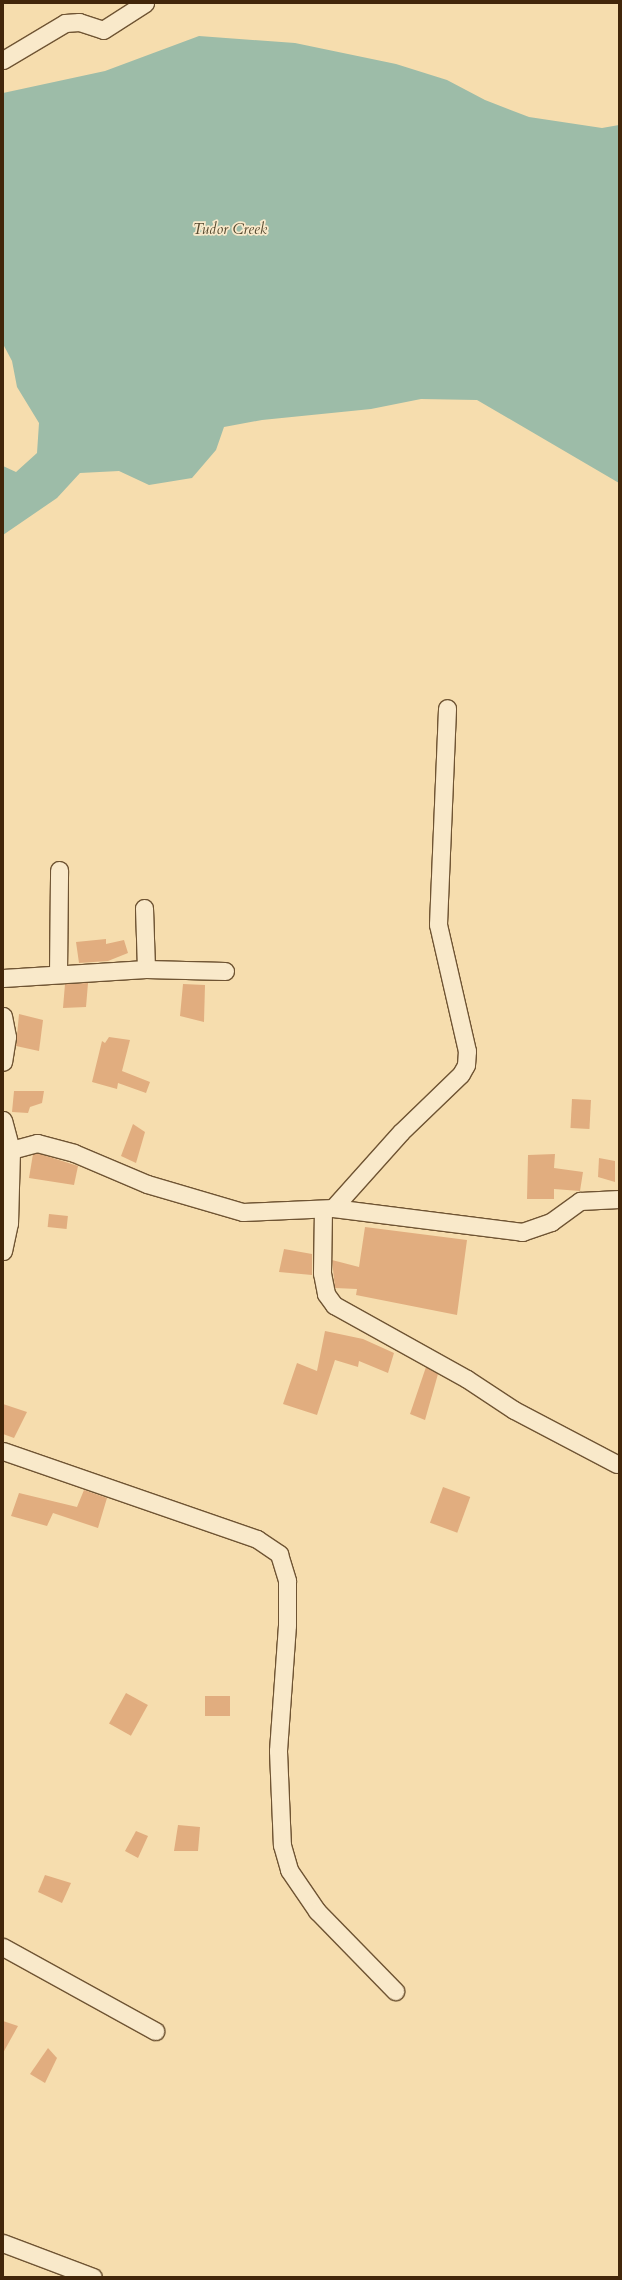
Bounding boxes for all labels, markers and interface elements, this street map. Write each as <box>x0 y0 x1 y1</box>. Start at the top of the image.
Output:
water label: Tudor Creek <box>193 221 267 239</box>

